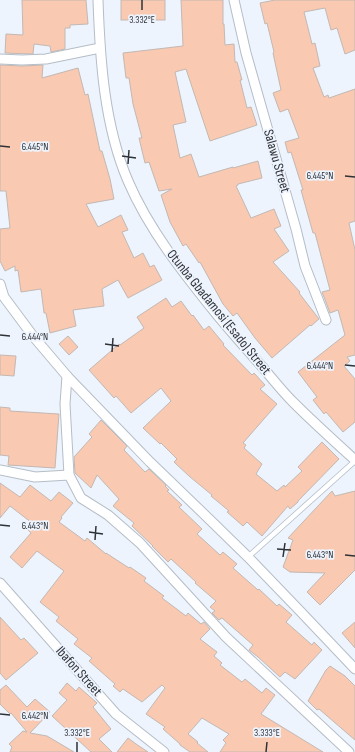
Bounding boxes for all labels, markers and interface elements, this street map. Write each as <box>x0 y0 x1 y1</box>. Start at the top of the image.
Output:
text: 3.332°E <box>129 14 155 26</box>
street label: Salawu Street <box>260 128 294 194</box>
text: 6.445°N <box>22 141 48 153</box>
text: 6.445°N <box>307 170 333 182</box>
street label: Otunba Gbadamosi (Esado) Street <box>163 246 275 378</box>
text: 6.444°N <box>22 331 48 343</box>
text: 6.444°N <box>307 360 333 372</box>
text: 6.443°N <box>22 520 48 532</box>
text: 6.443°N <box>307 549 333 561</box>
street label: Ibafon Street <box>52 643 106 699</box>
text: 6.442°N <box>22 710 48 722</box>
text: 3.332°E <box>64 727 90 739</box>
text: 3.333°E <box>254 727 280 739</box>

